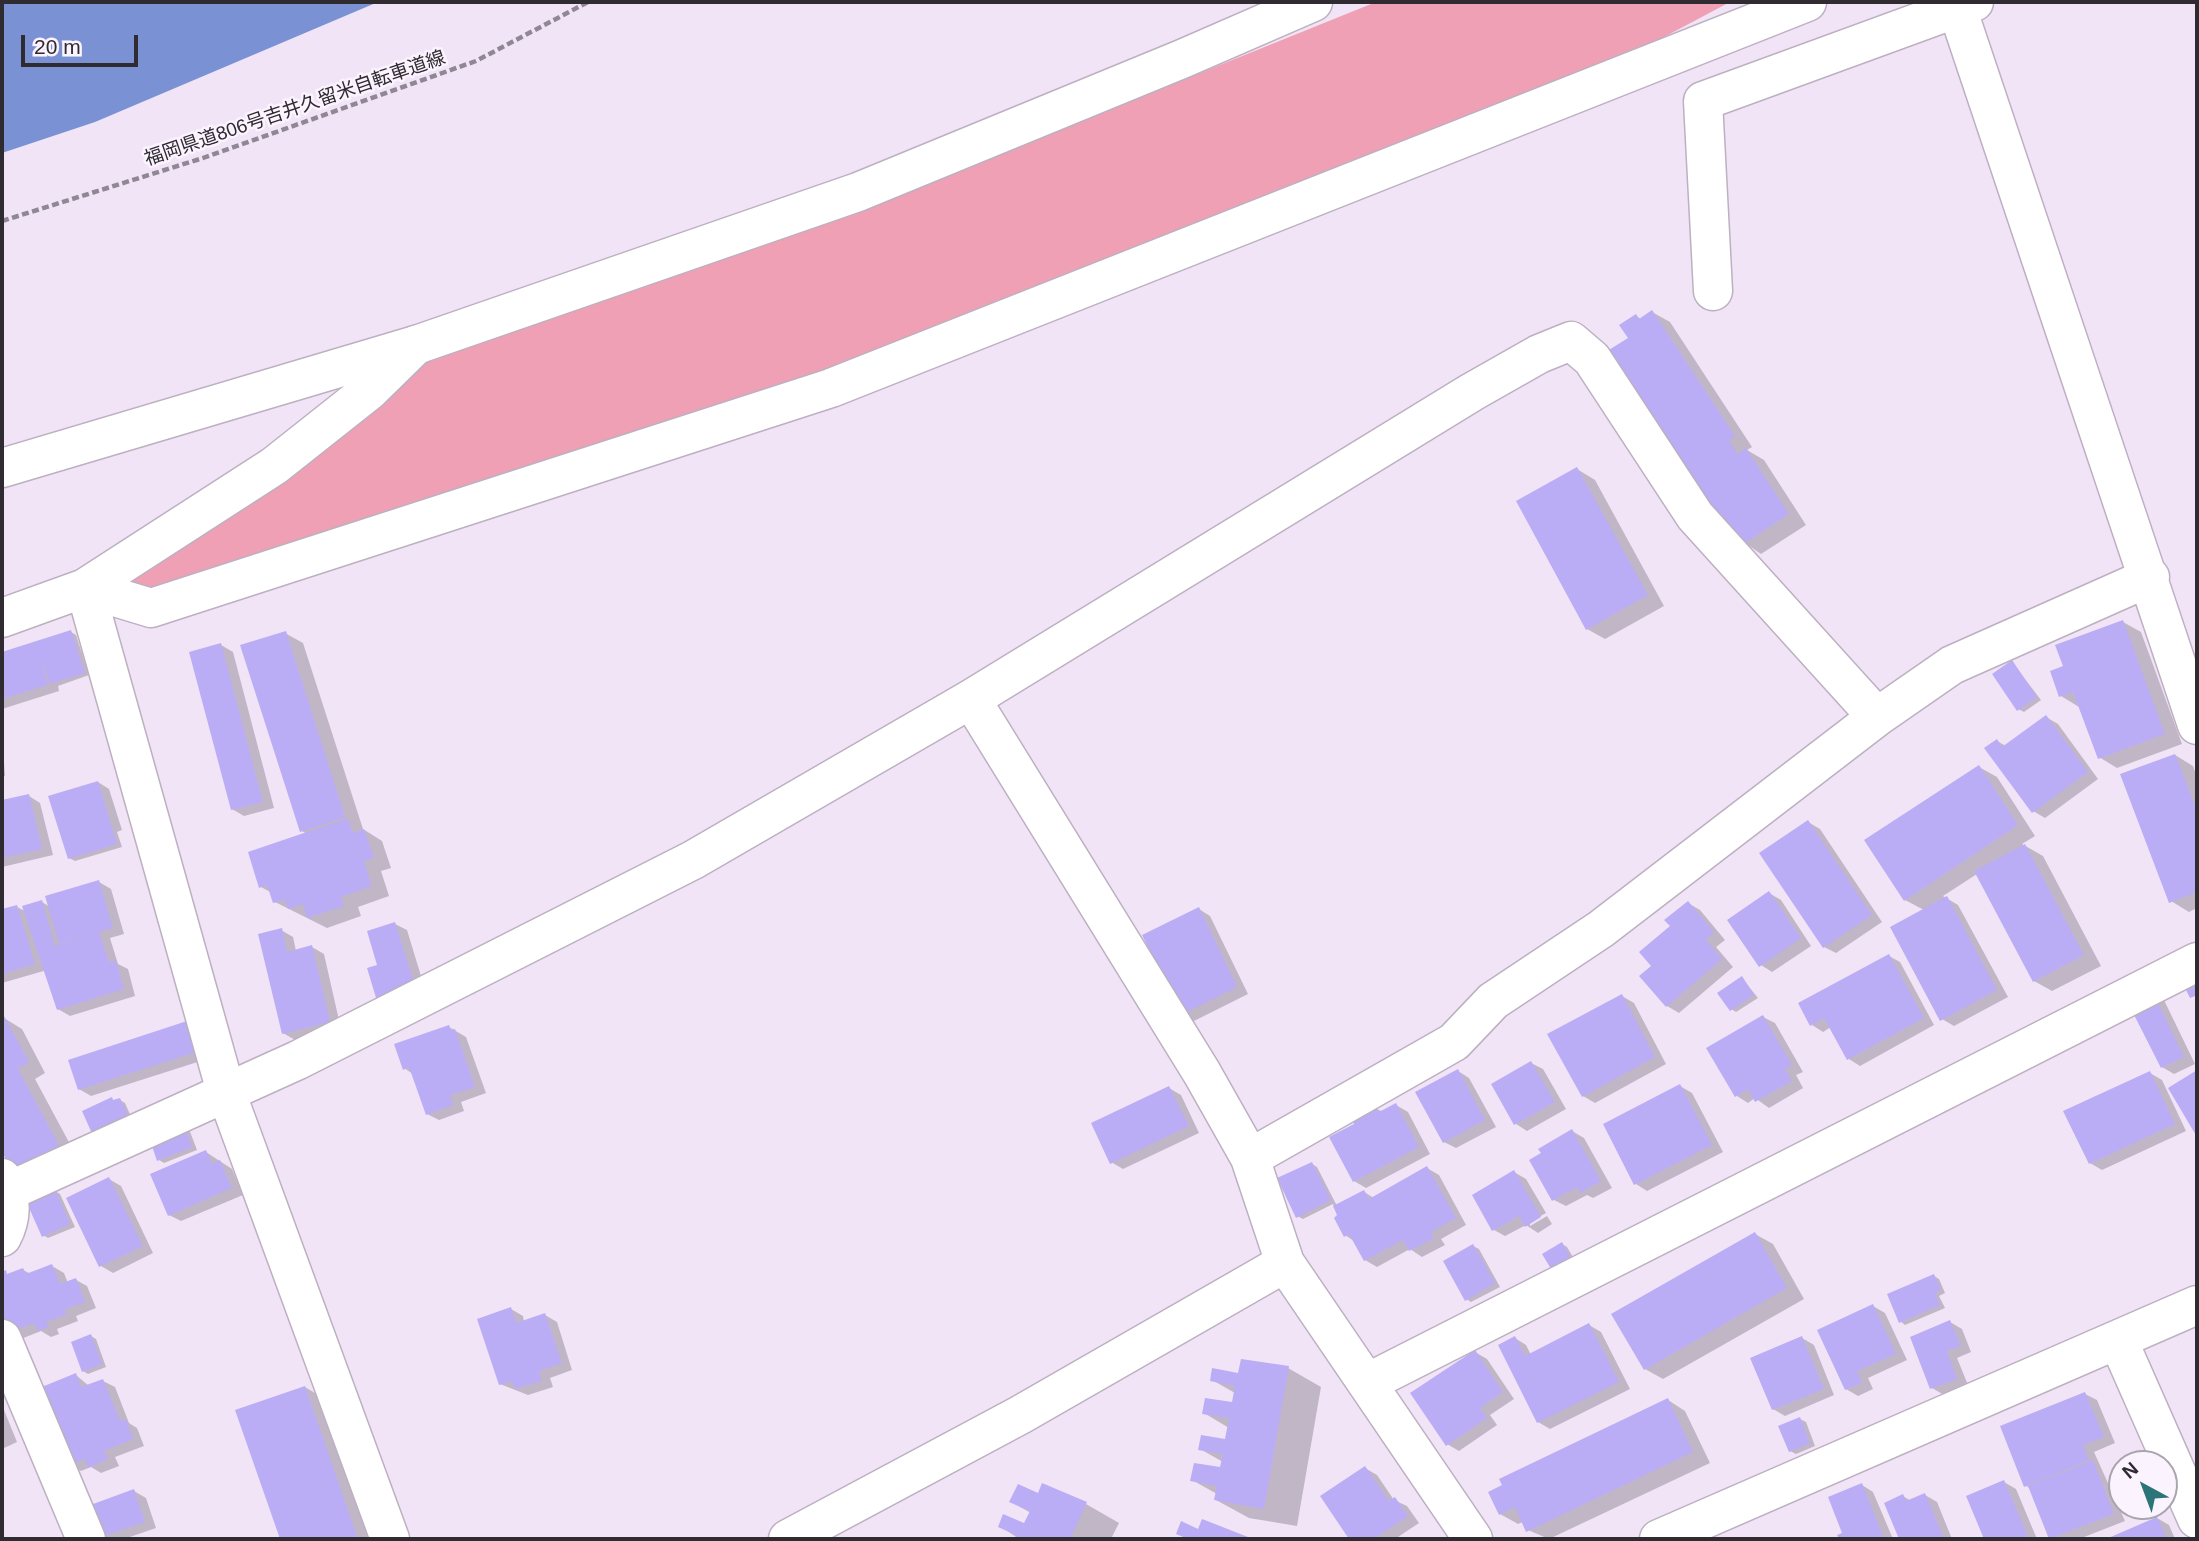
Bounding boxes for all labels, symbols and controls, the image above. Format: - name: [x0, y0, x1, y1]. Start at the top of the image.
- scale bar: [24, 21, 142, 65]
- text: 20 m: [34, 35, 81, 58]
- street label: 福岡県道806号吉井久留米自転車道線: [142, 47, 448, 171]
- north arrow: [2108, 1450, 2178, 1520]
- text: N: [2118, 1458, 2142, 1483]

